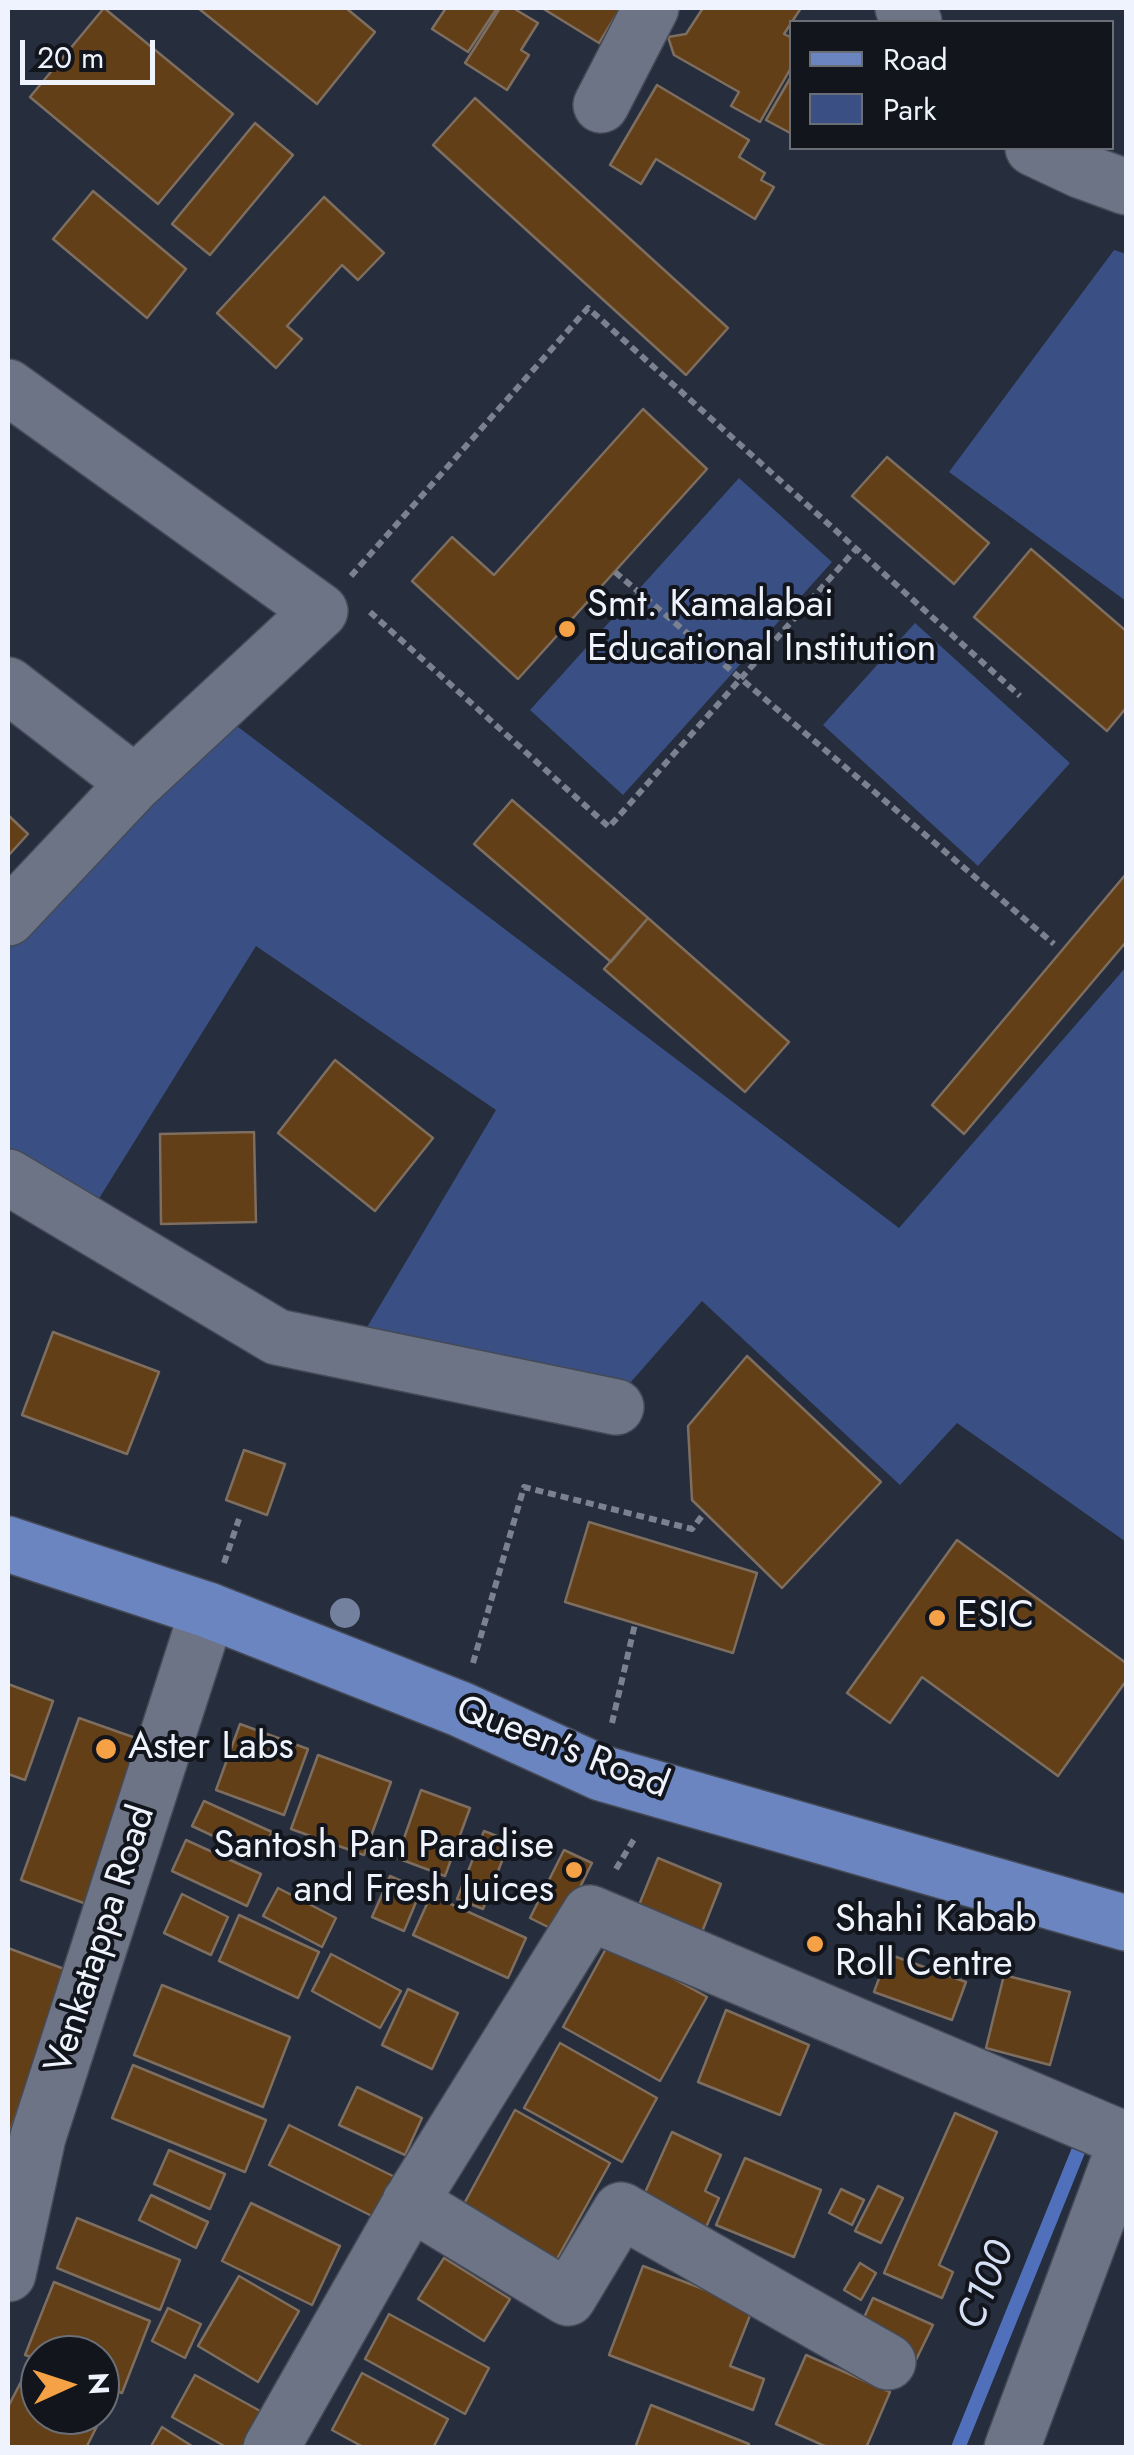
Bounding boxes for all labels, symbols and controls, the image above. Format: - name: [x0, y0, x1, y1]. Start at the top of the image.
- scale bar: [25, 20, 160, 82]
- legend: [789, 20, 1114, 150]
- text: 20 m: [37, 36, 104, 79]
- text: Road: [883, 38, 948, 81]
- text: Park: [883, 88, 936, 131]
- place label: Smt. Kamalabai Educational Institution: [587, 584, 936, 674]
- marker: Smt. Kamalabai Educational Institution: [556, 618, 578, 640]
- place label: ESIC: [957, 1595, 1034, 1641]
- marker: ESIC: [926, 1607, 948, 1629]
- street label: Queen's Road: [449, 1688, 675, 1810]
- place label: Aster Labs: [128, 1726, 294, 1772]
- marker: Aster Labs: [93, 1736, 119, 1762]
- street label: Venkatappa Road: [37, 1800, 167, 2080]
- place label: Santosh Pan Paradise and Fresh Juices: [213, 1825, 554, 1915]
- marker: Santosh Pan Paradise and Fresh Juices: [563, 1859, 585, 1881]
- place label: Shahi Kabab Roll Centre: [835, 1899, 1037, 1988]
- marker: Shahi Kabab Roll Centre: [804, 1933, 826, 1955]
- water label: C100: [949, 2235, 1027, 2337]
- north arrow: [20, 2335, 120, 2435]
- text: N: [77, 2371, 120, 2396]

